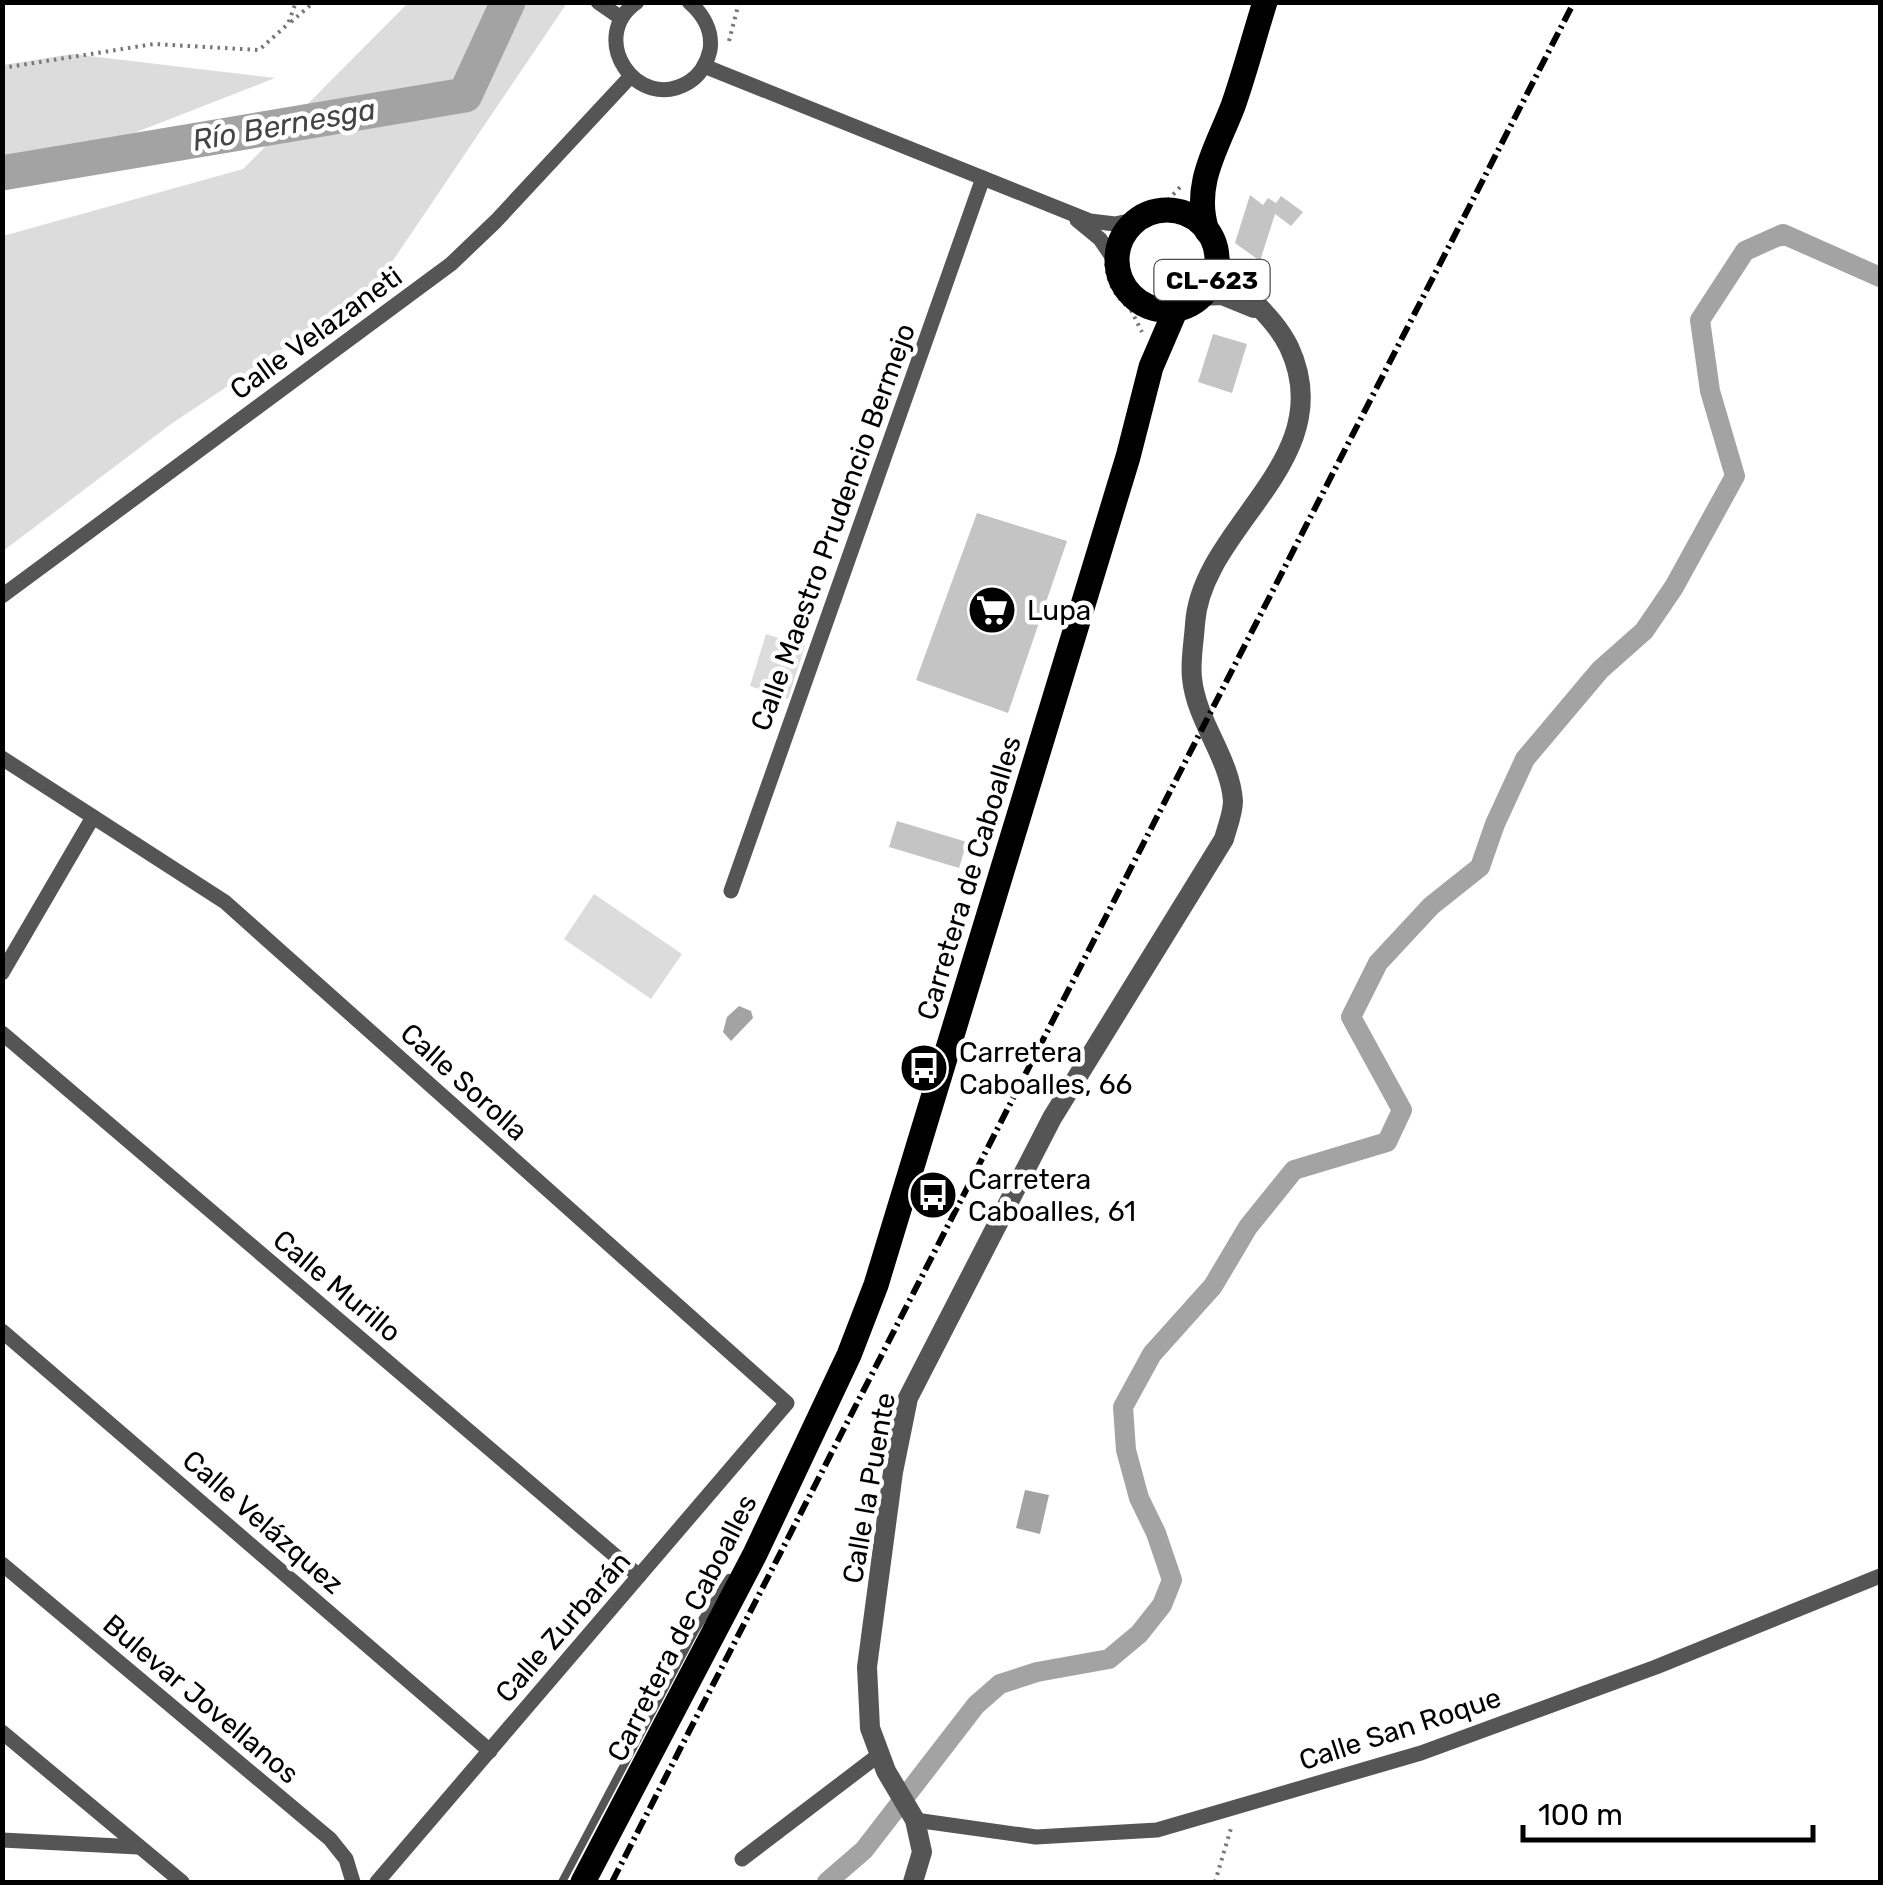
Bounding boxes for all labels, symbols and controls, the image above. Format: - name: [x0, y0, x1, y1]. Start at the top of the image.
- water label: Río Bernesga: [189, 91, 379, 159]
- street label: Calle Velazaneti: [224, 260, 408, 406]
- road number: CL-623: [1154, 260, 1270, 300]
- street label: Calle Maestro Prudencio Bermejo: [744, 319, 922, 735]
- supermarket icon: Lupa: [966, 584, 1018, 636]
- place label: Lupa: [1027, 594, 1091, 627]
- street label: Carretera de Caboalles: [910, 732, 1028, 1024]
- street label: Calle Sorolla: [394, 1016, 534, 1148]
- place label: Carretera Caboalles, 66: [959, 1036, 1132, 1101]
- bus stop icon: Carretera Caboalles, 66: [898, 1042, 950, 1094]
- place label: Carretera Caboalles, 61: [968, 1163, 1136, 1228]
- bus stop icon: Carretera Caboalles, 61: [907, 1169, 959, 1221]
- street label: Calle Murillo: [266, 1223, 408, 1349]
- street label: Calle la Puente: [836, 1390, 902, 1586]
- street label: Calle Velázquez: [176, 1443, 350, 1601]
- street label: Carretera de Caboalles: [600, 1489, 764, 1767]
- street label: Calle Zurbarán: [489, 1545, 637, 1709]
- street label: Bulevar Jovellanos: [96, 1608, 306, 1790]
- street label: Calle San Roque: [1295, 1681, 1505, 1777]
- scale bar: [1523, 1780, 1813, 1842]
- text: 100 m: [1538, 1797, 1623, 1833]

